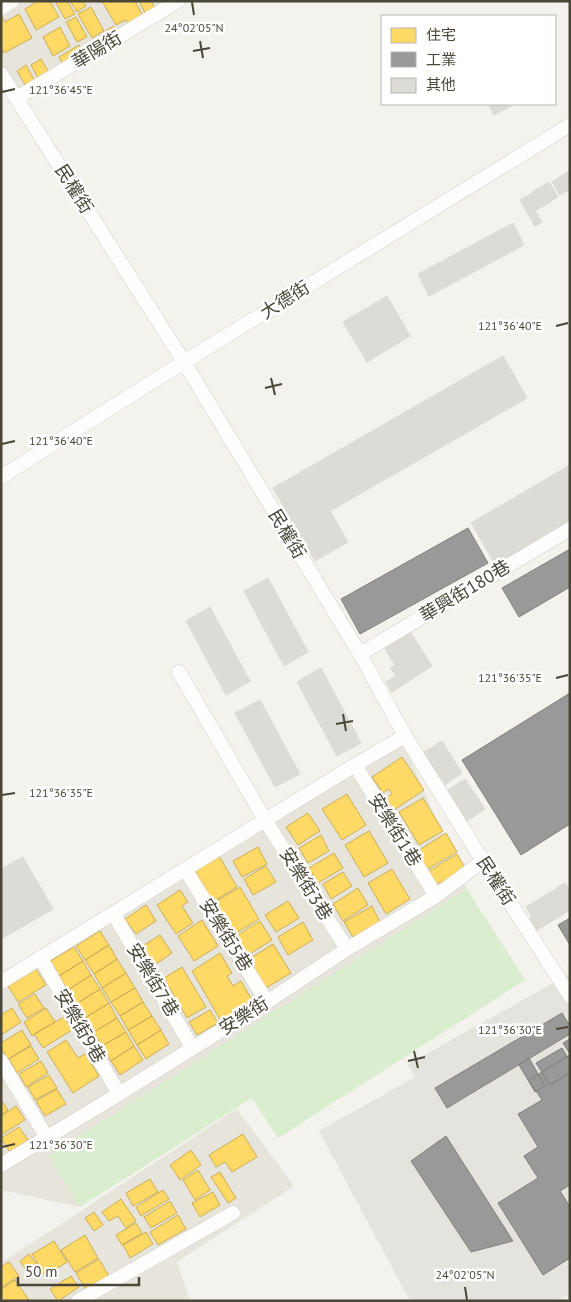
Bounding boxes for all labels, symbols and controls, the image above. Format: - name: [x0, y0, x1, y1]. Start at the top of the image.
- legend: [381, 15, 556, 105]
- text: 24°02'05"N: [164, 20, 224, 35]
- text: 住宅: [426, 25, 456, 44]
- street label: 華陽街: [68, 26, 126, 73]
- text: 工業: [426, 50, 456, 69]
- text: 其他: [426, 75, 456, 94]
- text: 121°36'45"E: [29, 82, 93, 97]
- street label: 民權街: [50, 160, 98, 218]
- street label: 大德街: [256, 276, 314, 324]
- text: 121°36'40"E: [478, 318, 542, 333]
- text: 121°36'40"E: [29, 433, 93, 448]
- street label: 民權街: [264, 505, 311, 563]
- street label: 華興街180巷: [415, 555, 514, 627]
- text: 121°36'35"E: [478, 670, 542, 685]
- text: 121°36'35"E: [29, 785, 93, 800]
- street label: 安樂街1巷: [364, 789, 427, 871]
- street label: 安樂街3巷: [275, 843, 338, 925]
- street label: 民權街: [472, 852, 521, 910]
- street label: 安樂街5巷: [195, 894, 258, 976]
- street label: 安樂街7巷: [123, 939, 184, 1021]
- street label: 安樂街9巷: [50, 985, 111, 1067]
- street label: 安樂街: [215, 992, 273, 1040]
- text: 121°36'30"E: [478, 1022, 542, 1037]
- text: 121°36'30"E: [29, 1137, 93, 1152]
- scale bar: [18, 1254, 139, 1286]
- text: 50 m: [25, 1262, 58, 1281]
- text: 24°02'05"N: [435, 1267, 495, 1282]

